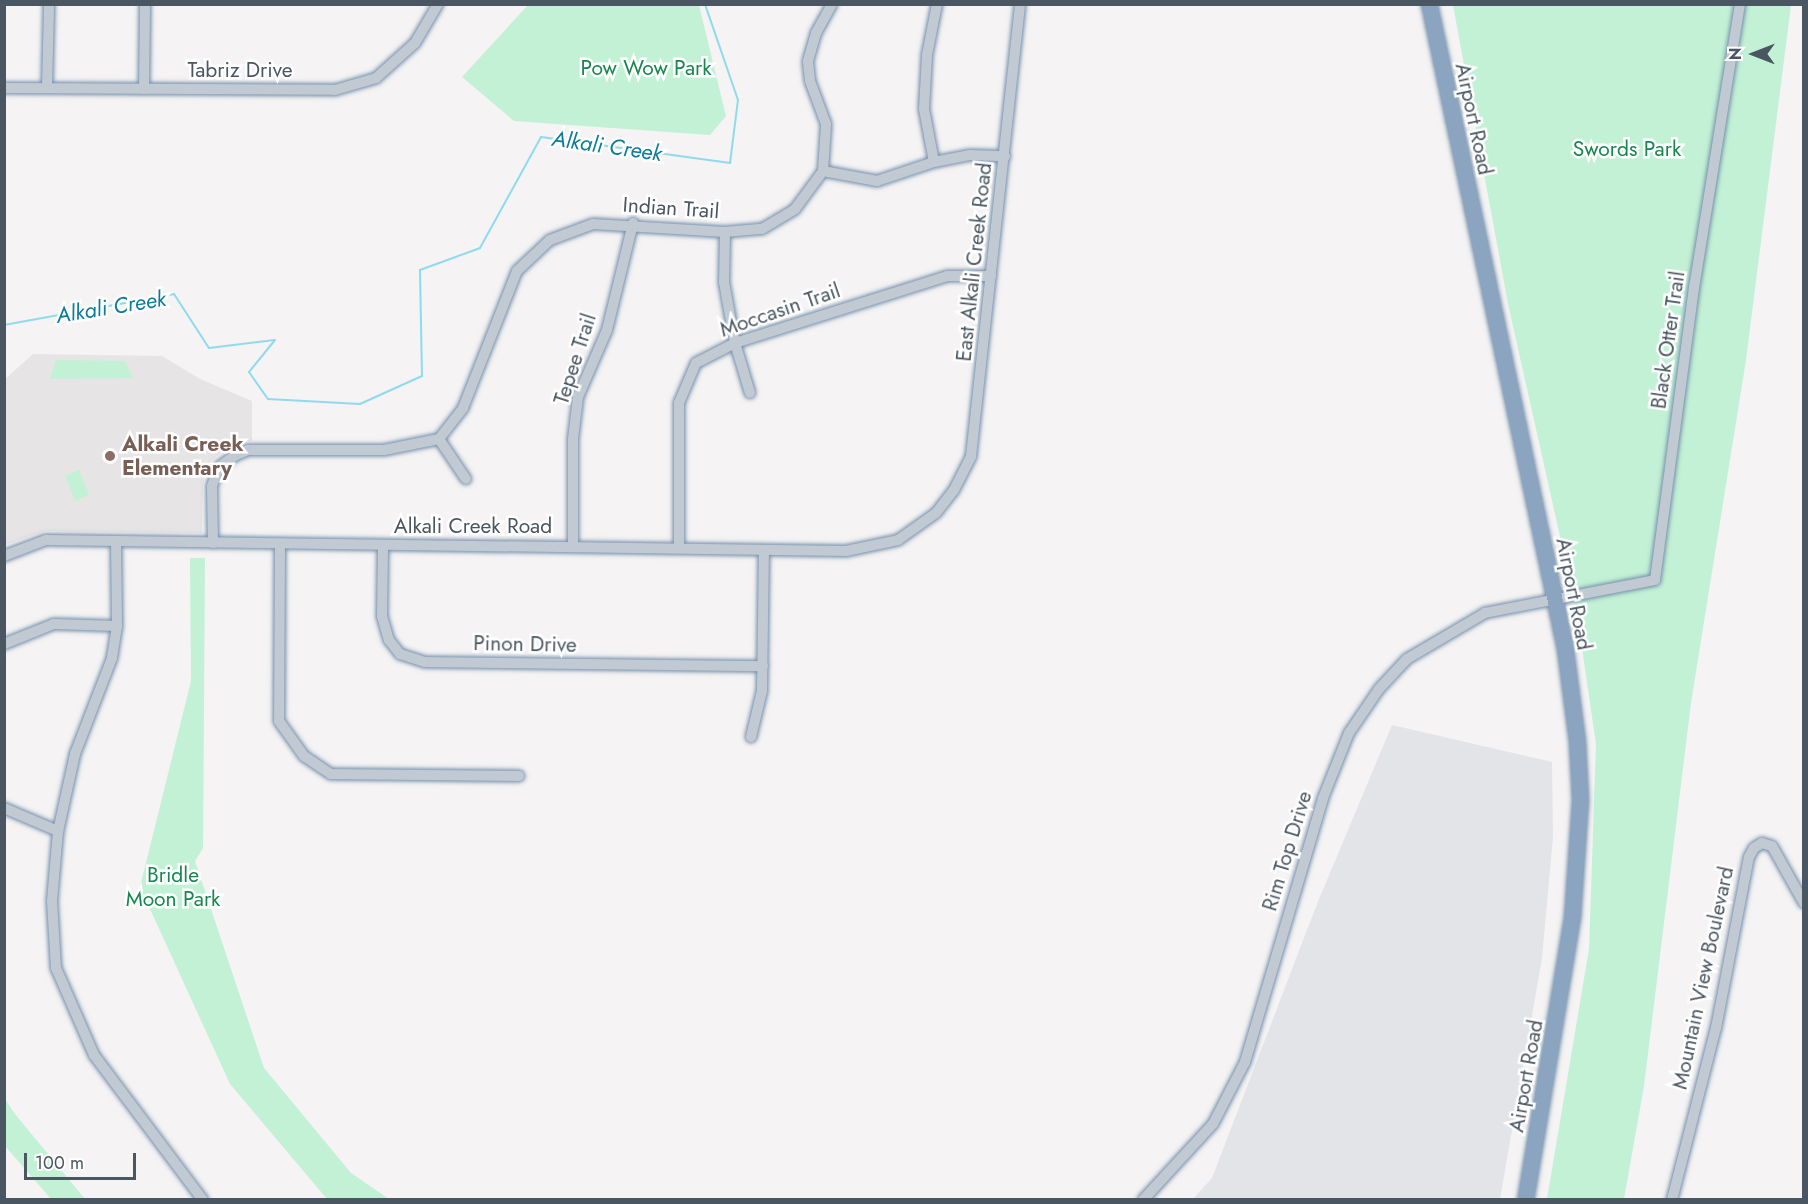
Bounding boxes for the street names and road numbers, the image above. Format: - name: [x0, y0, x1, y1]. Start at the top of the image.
- street label: Tabriz Drive: [187, 57, 293, 83]
- street label: Airport Road: [1450, 61, 1498, 177]
- street label: East Alkali Creek Road: [951, 161, 997, 363]
- street label: Indian Trail: [622, 192, 720, 224]
- street label: Black Otter Trail: [1646, 269, 1690, 411]
- street label: Moccasin Trail: [717, 278, 843, 342]
- street label: Tepee Trail: [548, 310, 602, 408]
- street label: Alkali Creek Road: [394, 513, 552, 539]
- street label: Airport Road: [1551, 536, 1597, 652]
- street label: Pinon Drive: [473, 630, 577, 658]
- street label: Rim Top Drive: [1257, 788, 1317, 914]
- street label: Mountain View Boulevard: [1667, 864, 1739, 1092]
- street label: Airport Road: [1504, 1018, 1548, 1134]

